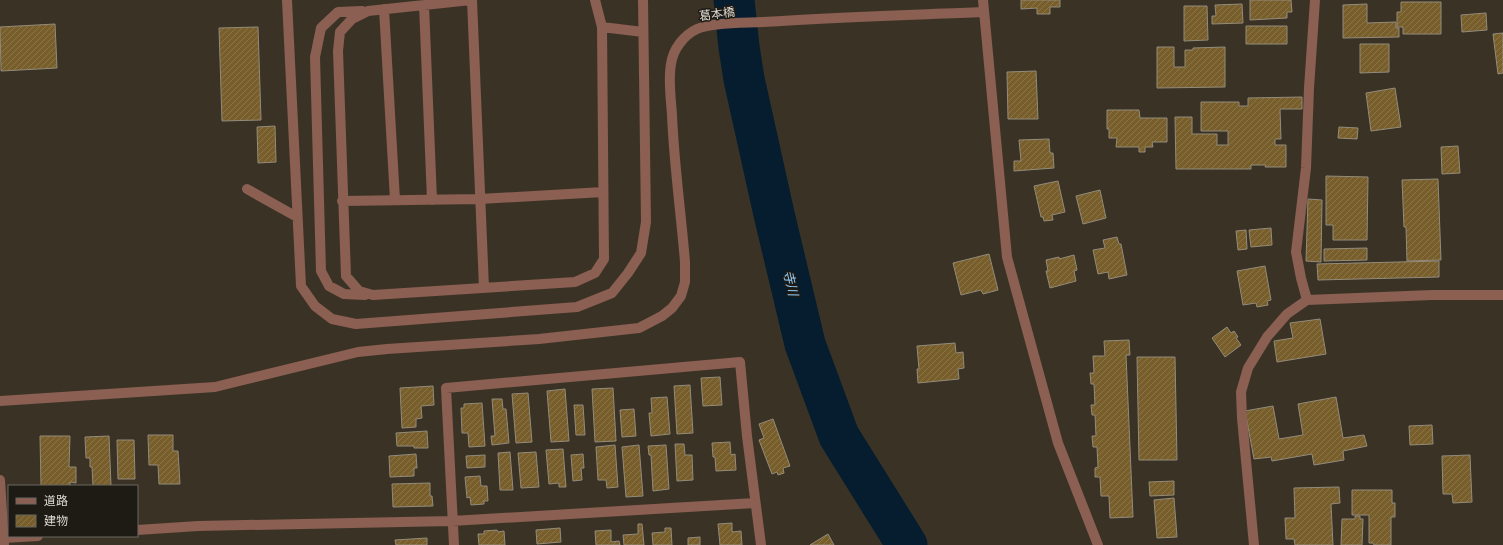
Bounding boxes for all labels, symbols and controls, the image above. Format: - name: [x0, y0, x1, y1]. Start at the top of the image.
- street label: 葛本橋: [698, 5, 736, 23]
- water label: 寺川: [780, 269, 801, 299]
- legend: [8, 485, 138, 537]
- text: 道路: [44, 494, 68, 508]
- text: 建物: [44, 514, 68, 528]

